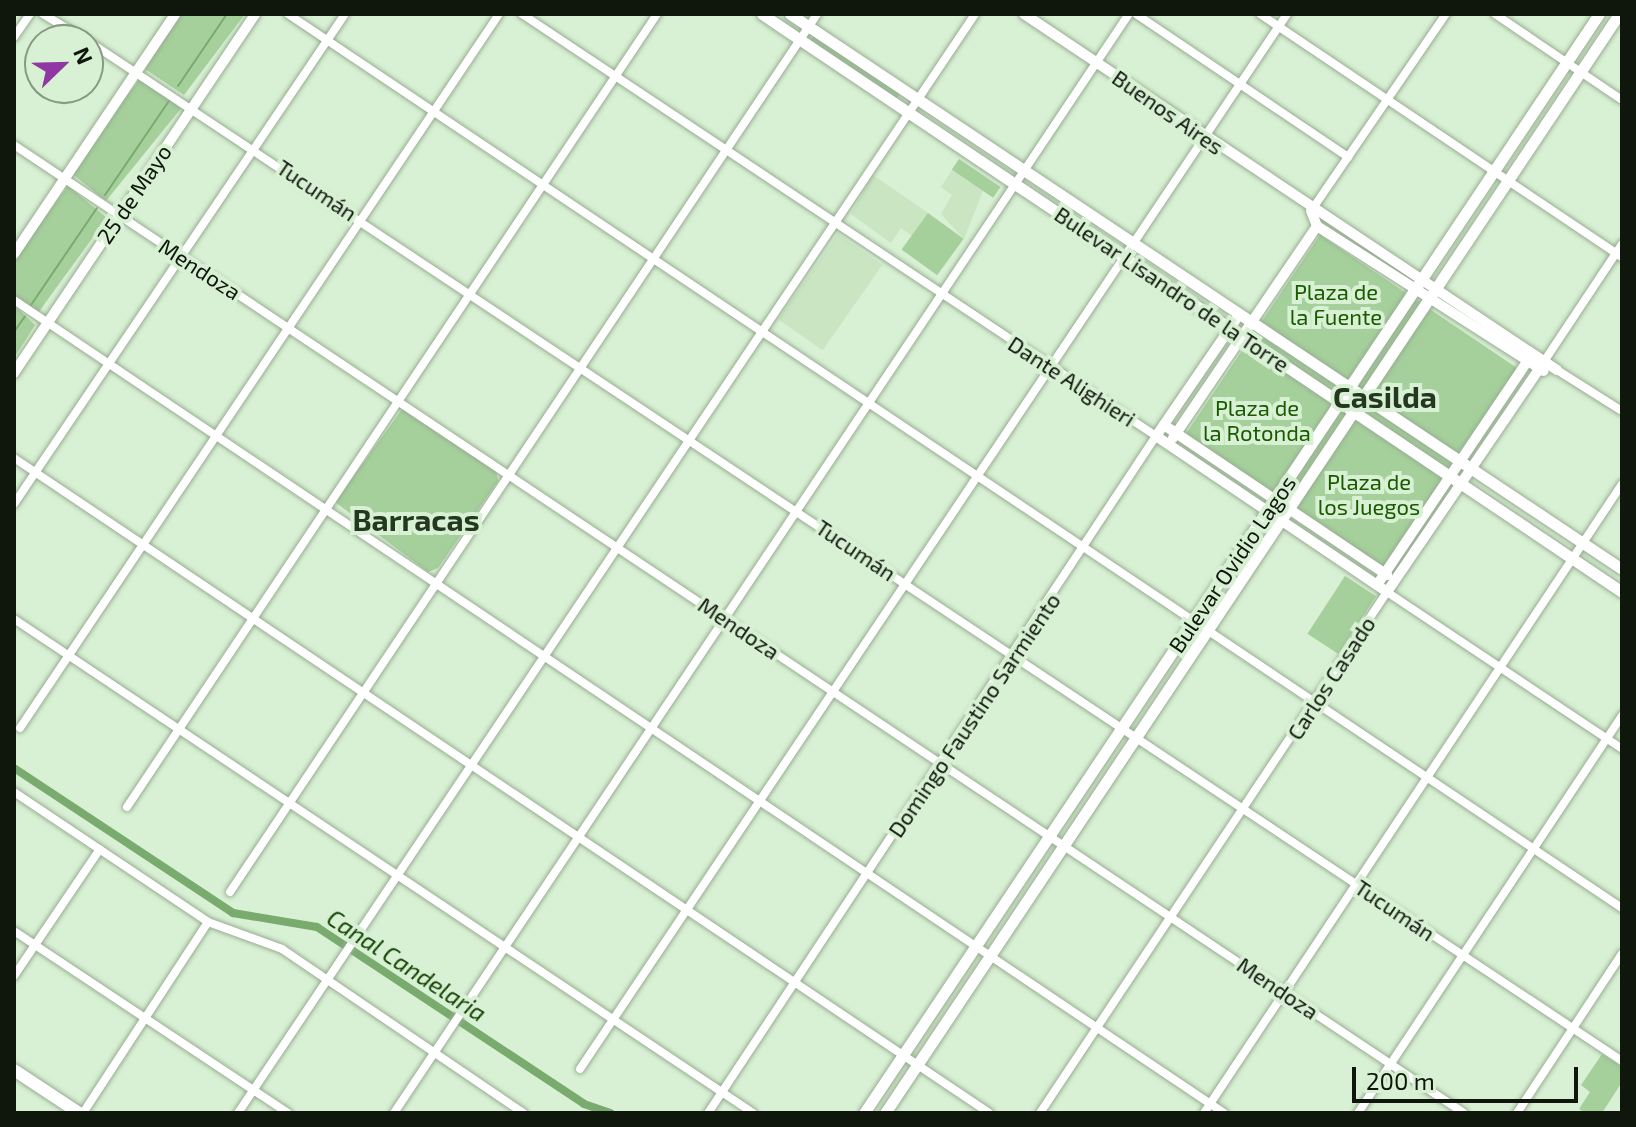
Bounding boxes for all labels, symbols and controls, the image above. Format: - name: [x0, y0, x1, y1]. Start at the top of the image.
- north arrow: [24, 24, 104, 104]
- text: N: [69, 43, 99, 68]
- street label: Buenos Aires: [1107, 64, 1229, 160]
- street label: 25 de Mayo: [91, 139, 177, 249]
- street label: Tucumán: [272, 154, 362, 226]
- street label: Bulevar Lisandro de la Torre: [1049, 200, 1295, 378]
- street label: Mendoza: [154, 233, 246, 305]
- park label: Plaza de la Fuente: [1290, 278, 1382, 330]
- street label: Dante Alighieri: [1003, 330, 1141, 432]
- district label: Casilda: [1333, 378, 1437, 414]
- park label: Plaza de la Rotonda: [1203, 394, 1311, 446]
- park label: Plaza de los Juegos: [1318, 468, 1420, 520]
- street label: Bulevar Ovidio Lagos: [1163, 470, 1301, 658]
- district label: Barracas: [352, 501, 480, 537]
- street label: Tucumán: [811, 514, 901, 586]
- street label: Domingo Faustino Sarmiento: [882, 588, 1066, 842]
- street label: Mendoza: [693, 591, 785, 665]
- street label: Carlos Casado: [1281, 611, 1381, 745]
- street label: Tucumán: [1350, 874, 1440, 946]
- water label: Canal Candelaria: [322, 903, 492, 1027]
- street label: Mendoza: [1232, 951, 1324, 1025]
- scale bar: [1356, 1051, 1582, 1101]
- text: 200 m: [1366, 1066, 1435, 1095]

